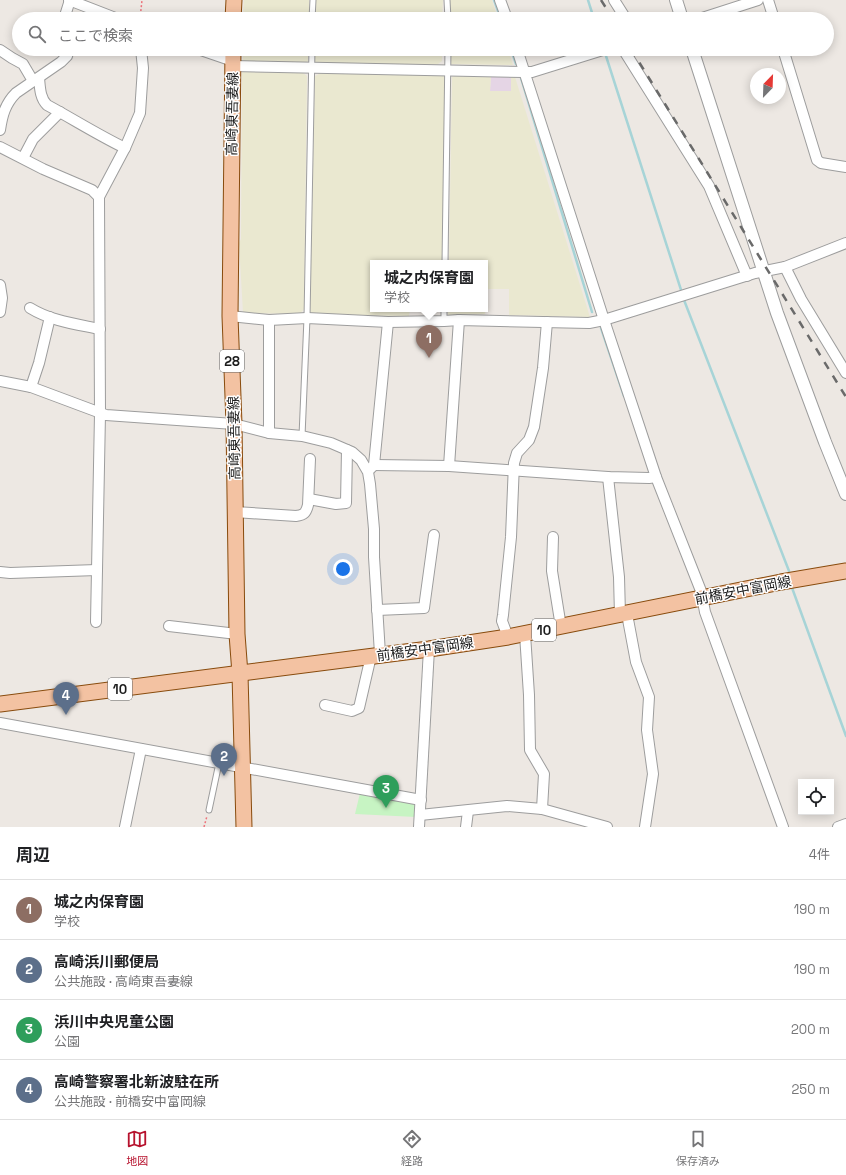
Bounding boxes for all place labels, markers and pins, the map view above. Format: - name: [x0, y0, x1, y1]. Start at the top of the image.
- pin: 1: [416, 325, 442, 358]
- pin: 4: [53, 682, 79, 715]
- pin: 2: [211, 743, 237, 776]
- pin: 3: [373, 775, 399, 808]

